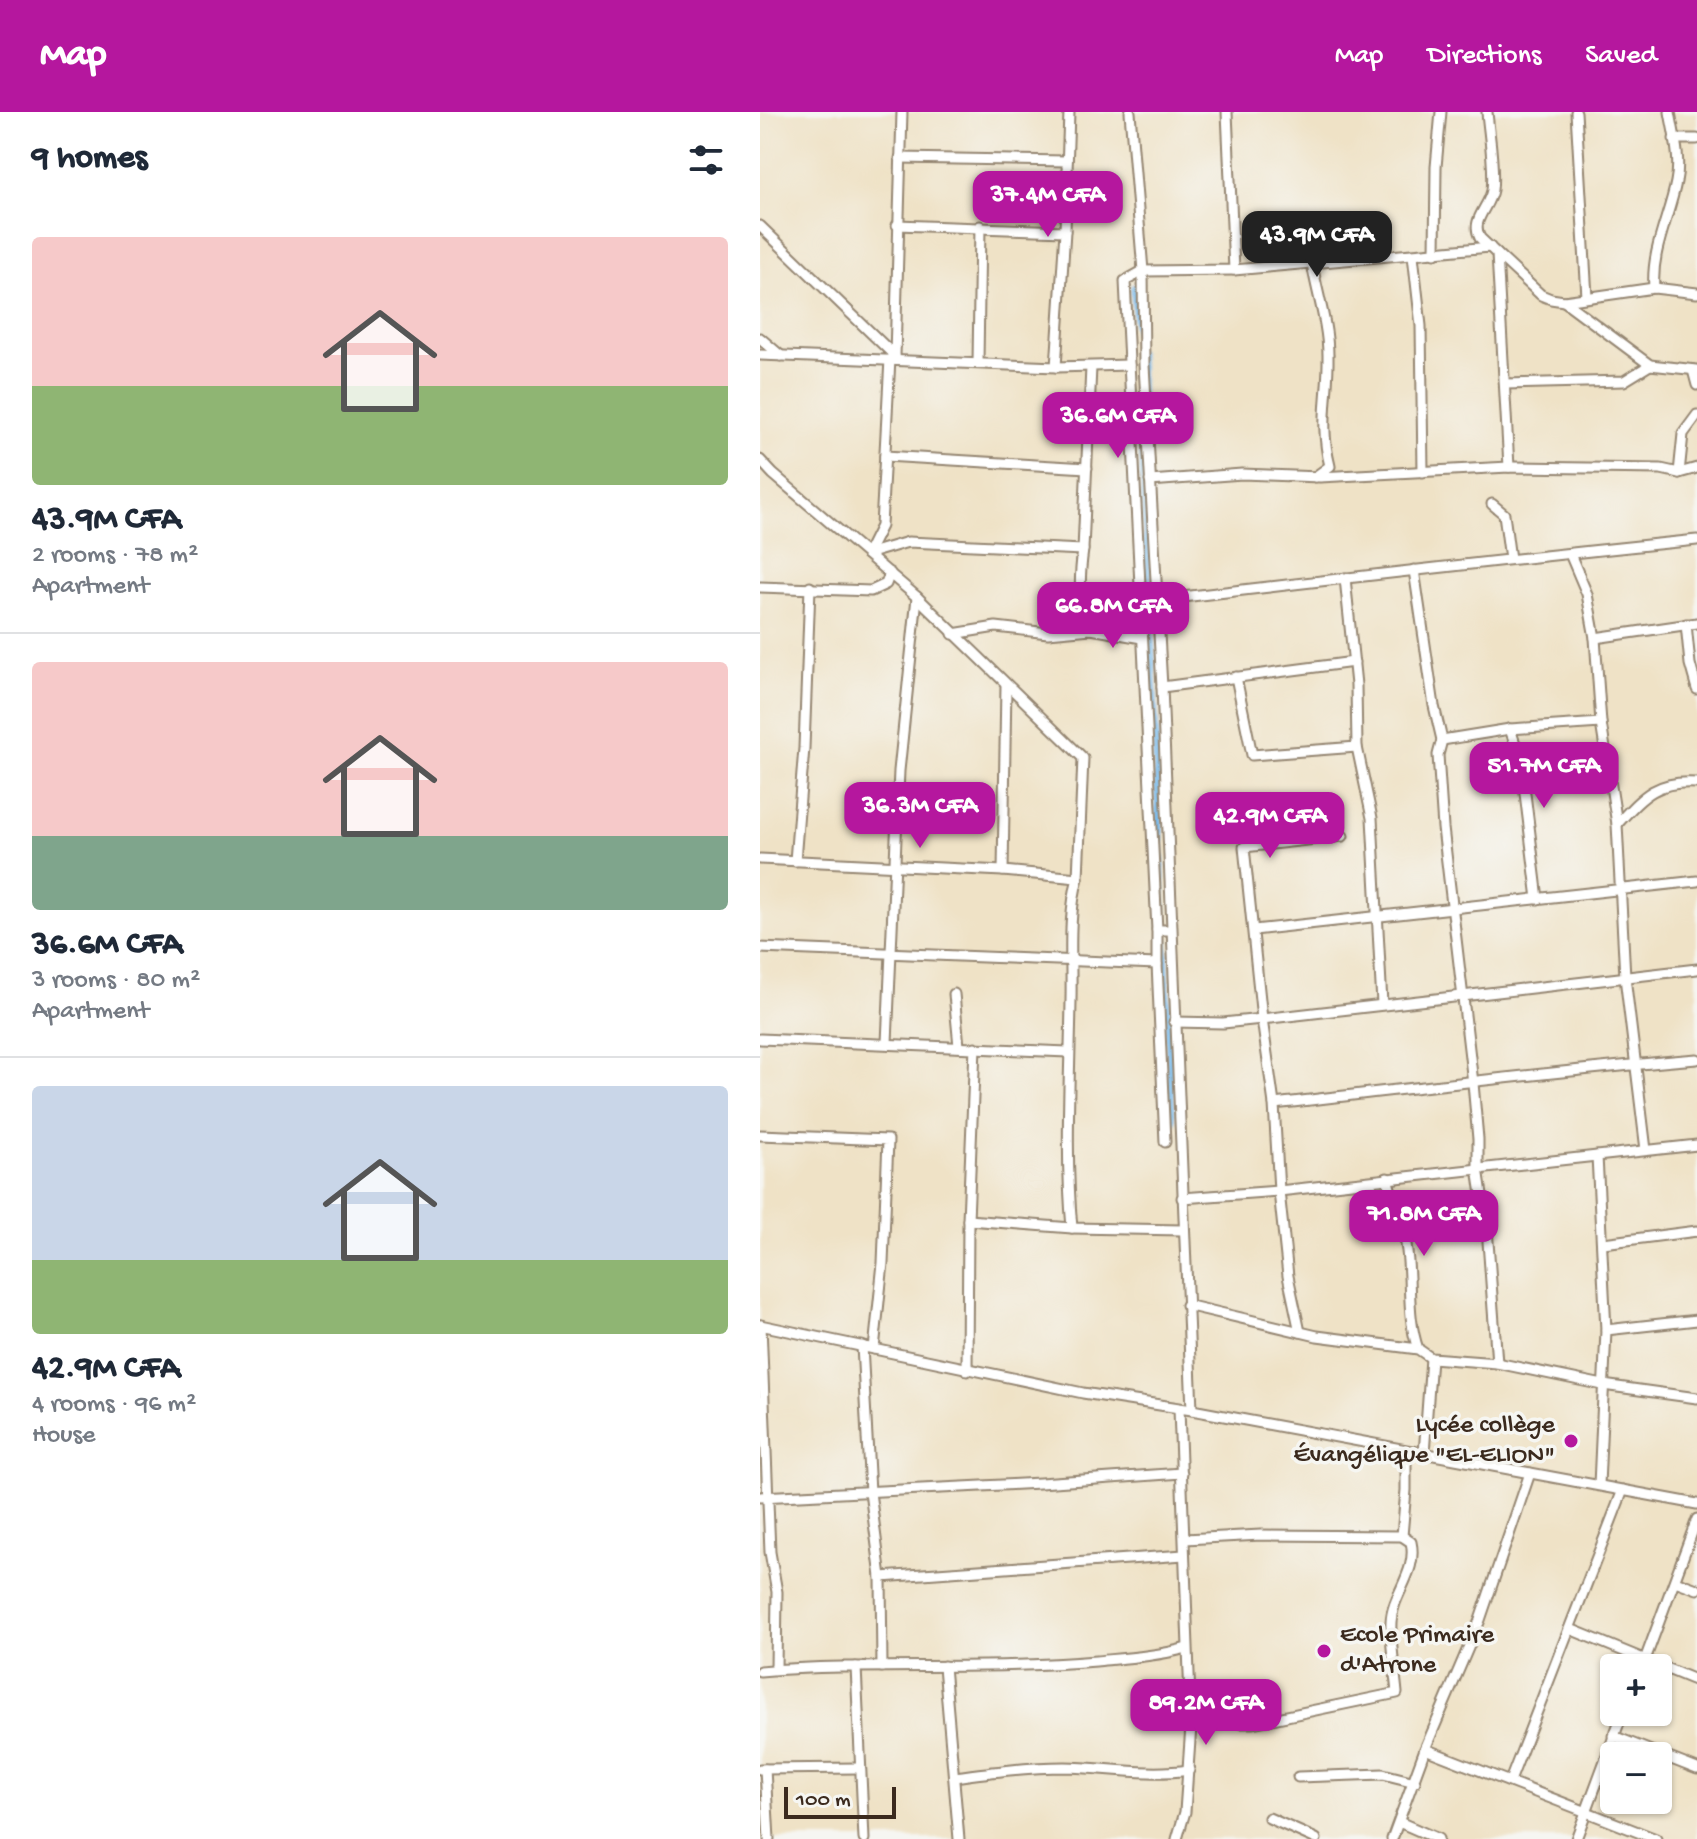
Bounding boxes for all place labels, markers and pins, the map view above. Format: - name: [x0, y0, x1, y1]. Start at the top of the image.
- pin: 37.4M CFA: [956, 171, 1140, 239]
- pin: 43.9M CFA: [1225, 211, 1409, 279]
- pin: 36.6M CFA: [1026, 392, 1210, 460]
- pin: 66.8M CFA: [1021, 582, 1205, 650]
- pin: 51.7M CFA: [1452, 742, 1636, 810]
- pin: 36.3M CFA: [828, 782, 1012, 850]
- pin: 42.9M CFA: [1178, 792, 1362, 860]
- pin: 71.8M CFA: [1332, 1190, 1516, 1258]
- place label: Lycée collège Évangélique "EL-ELION": [1294, 1411, 1556, 1472]
- marker: Lycée collège Évangélique "EL-ELION": [1562, 1432, 1580, 1450]
- place label: Ecole Primaire d'Atrone: [1340, 1621, 1495, 1682]
- marker: Ecole Primaire d'Atrone: [1315, 1642, 1333, 1660]
- pin: 89.2M CFA: [1114, 1679, 1298, 1747]

